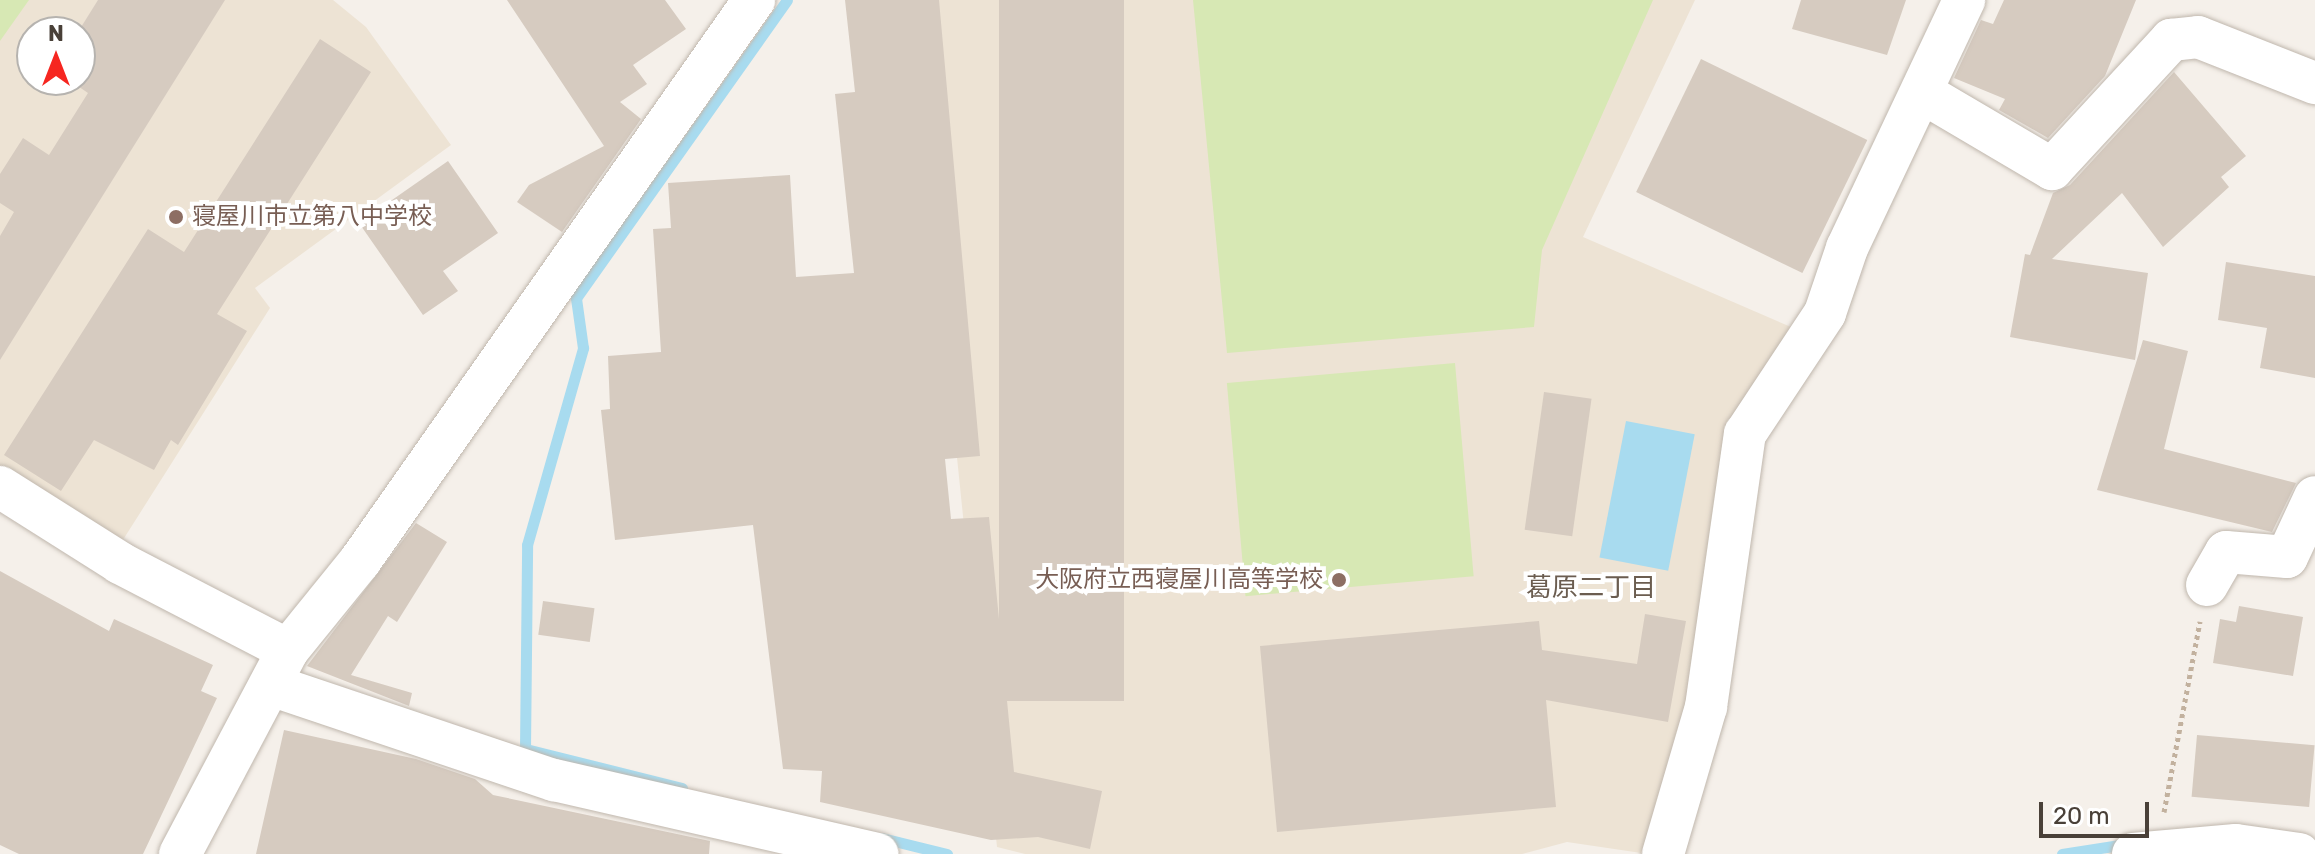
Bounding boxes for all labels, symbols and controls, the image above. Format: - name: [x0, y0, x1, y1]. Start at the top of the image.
- north arrow: [16, 16, 96, 96]
- text: N: [48, 20, 64, 47]
- place label: 寝屋川市立第八中学校: [192, 203, 432, 231]
- marker: 寝屋川市立第八中学校: [167, 208, 185, 226]
- place label: 大阪府立西寝屋川高等学校: [1035, 566, 1323, 594]
- marker: 大阪府立西寝屋川高等学校: [1330, 571, 1348, 589]
- district label: 葛原二丁目: [1526, 572, 1656, 604]
- scale bar: [2043, 786, 2153, 836]
- text: 20 m: [2053, 802, 2110, 830]

